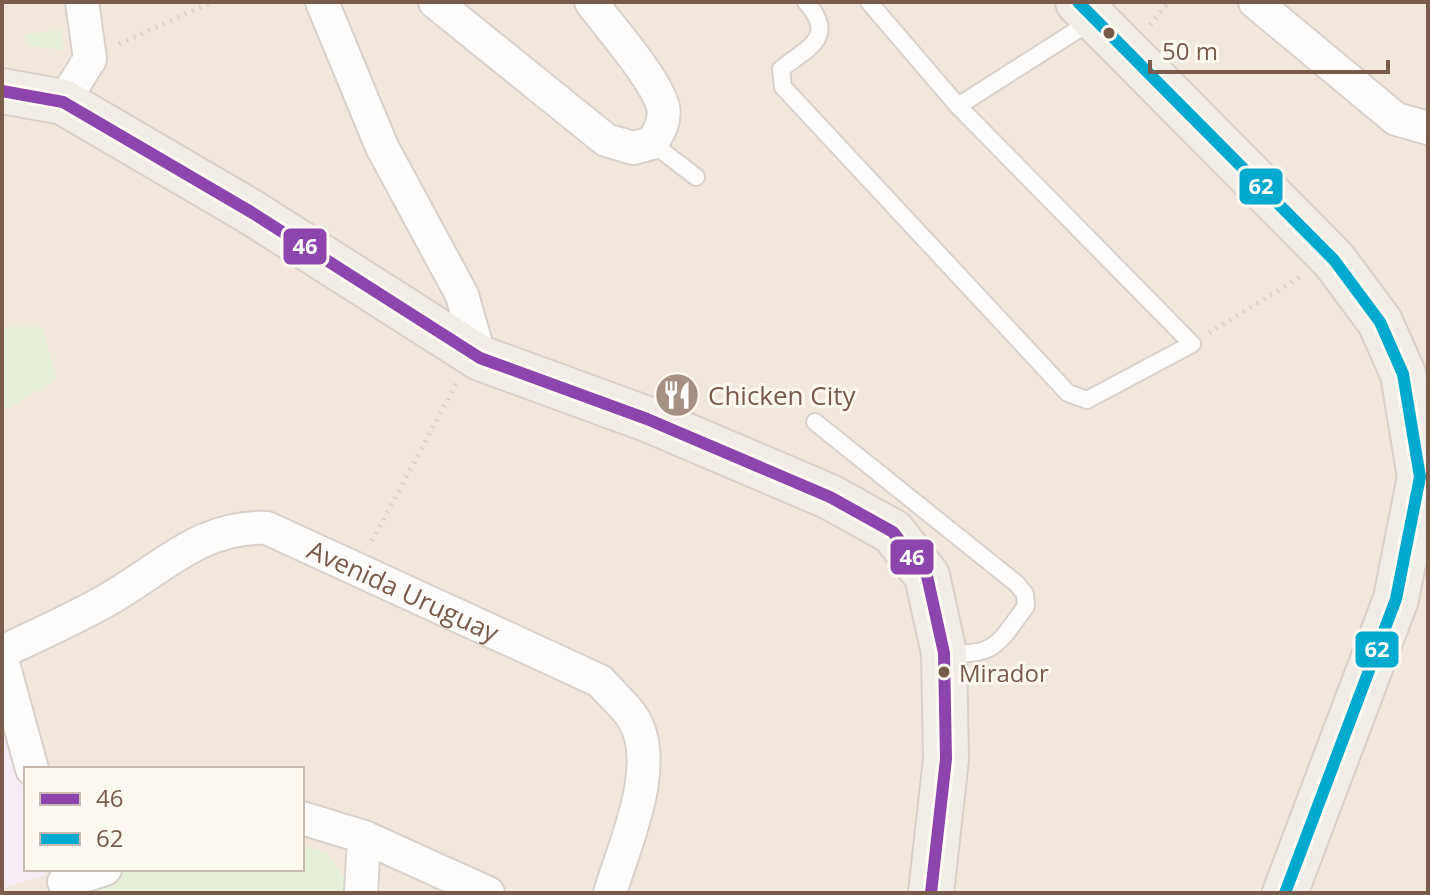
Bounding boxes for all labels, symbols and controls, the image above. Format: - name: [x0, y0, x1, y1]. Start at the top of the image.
- scale bar: [1150, 24, 1388, 74]
- unlabelled marker: [1101, 25, 1117, 41]
- text: 50 m: [1162, 34, 1218, 67]
- line badge: 62: [1238, 167, 1284, 206]
- text: 62: [1248, 170, 1274, 200]
- line badge: 46: [282, 227, 328, 266]
- text: 46: [292, 230, 318, 260]
- restaurant icon: Chicken City: [653, 371, 701, 419]
- place label: Chicken City: [708, 377, 857, 413]
- street label: Avenida Uruguay: [302, 531, 506, 651]
- line badge: 46: [889, 538, 935, 576]
- text: 46: [899, 541, 925, 571]
- line badge: 62: [1354, 630, 1400, 669]
- text: 62: [1364, 633, 1390, 663]
- place label: Mirador: [959, 656, 1049, 689]
- marker: Mirador: [936, 664, 952, 680]
- legend: [24, 767, 304, 871]
- text: 46: [96, 781, 123, 814]
- text: 62: [96, 821, 123, 854]

